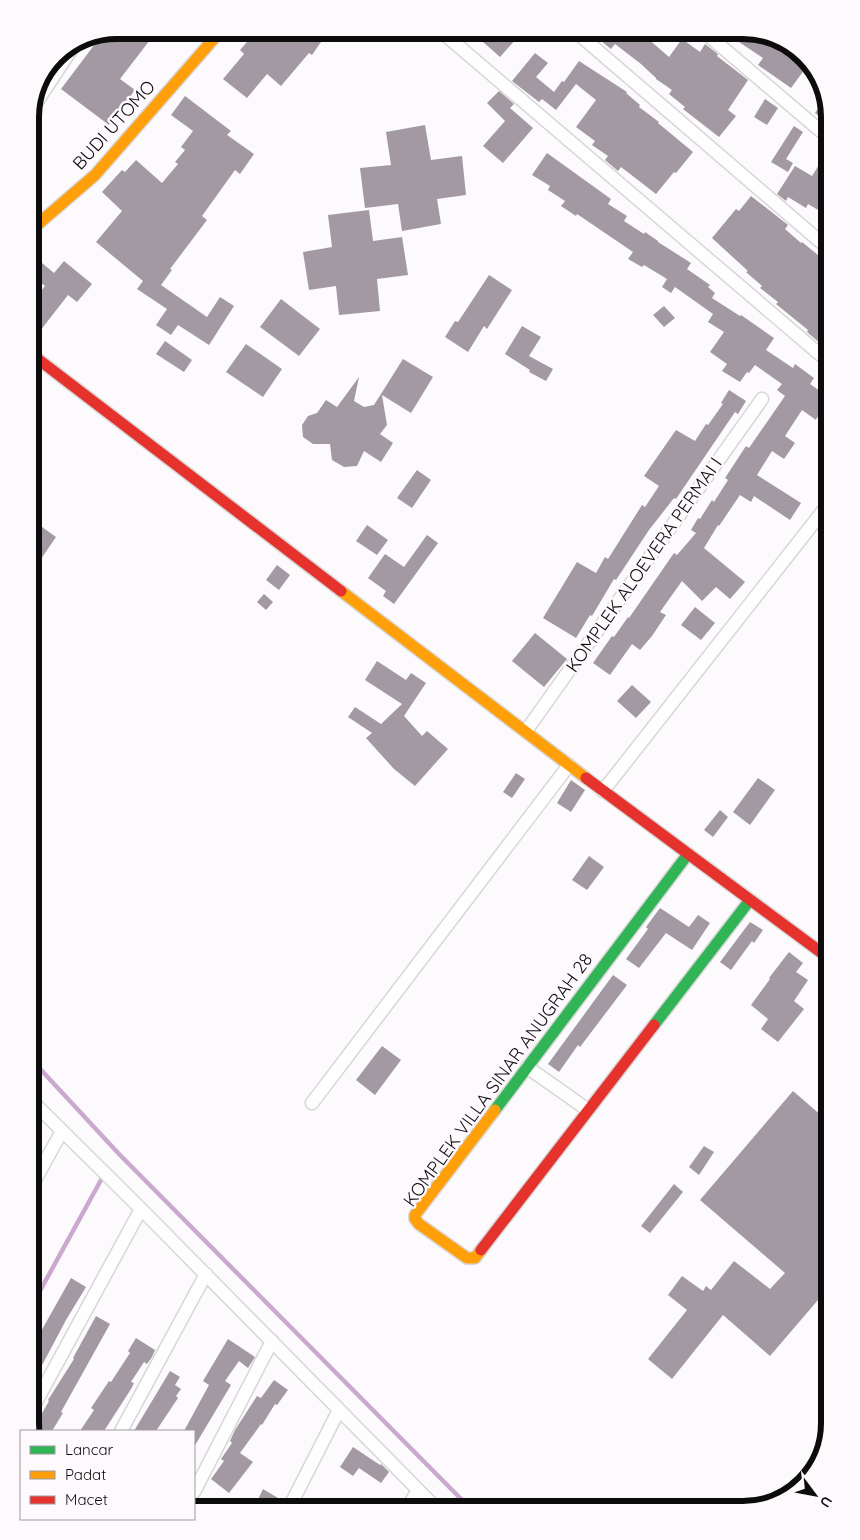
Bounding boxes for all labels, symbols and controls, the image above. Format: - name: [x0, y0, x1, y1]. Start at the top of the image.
- street label: BUDI UTOMO: [67, 75, 160, 174]
- street label: KOMPLEK ALOEVERA PERMAI I: [560, 453, 727, 677]
- street label: KOMPLEK VILLA SINAR ANUGRAH 28: [398, 948, 597, 1211]
- legend: [20, 1430, 195, 1520]
- text: Lancar: [65, 1440, 114, 1459]
- text: Padat: [65, 1465, 106, 1484]
- north arrow: [790, 1470, 840, 1520]
- text: Macet: [65, 1490, 108, 1509]
- text: U: [816, 1493, 836, 1511]

